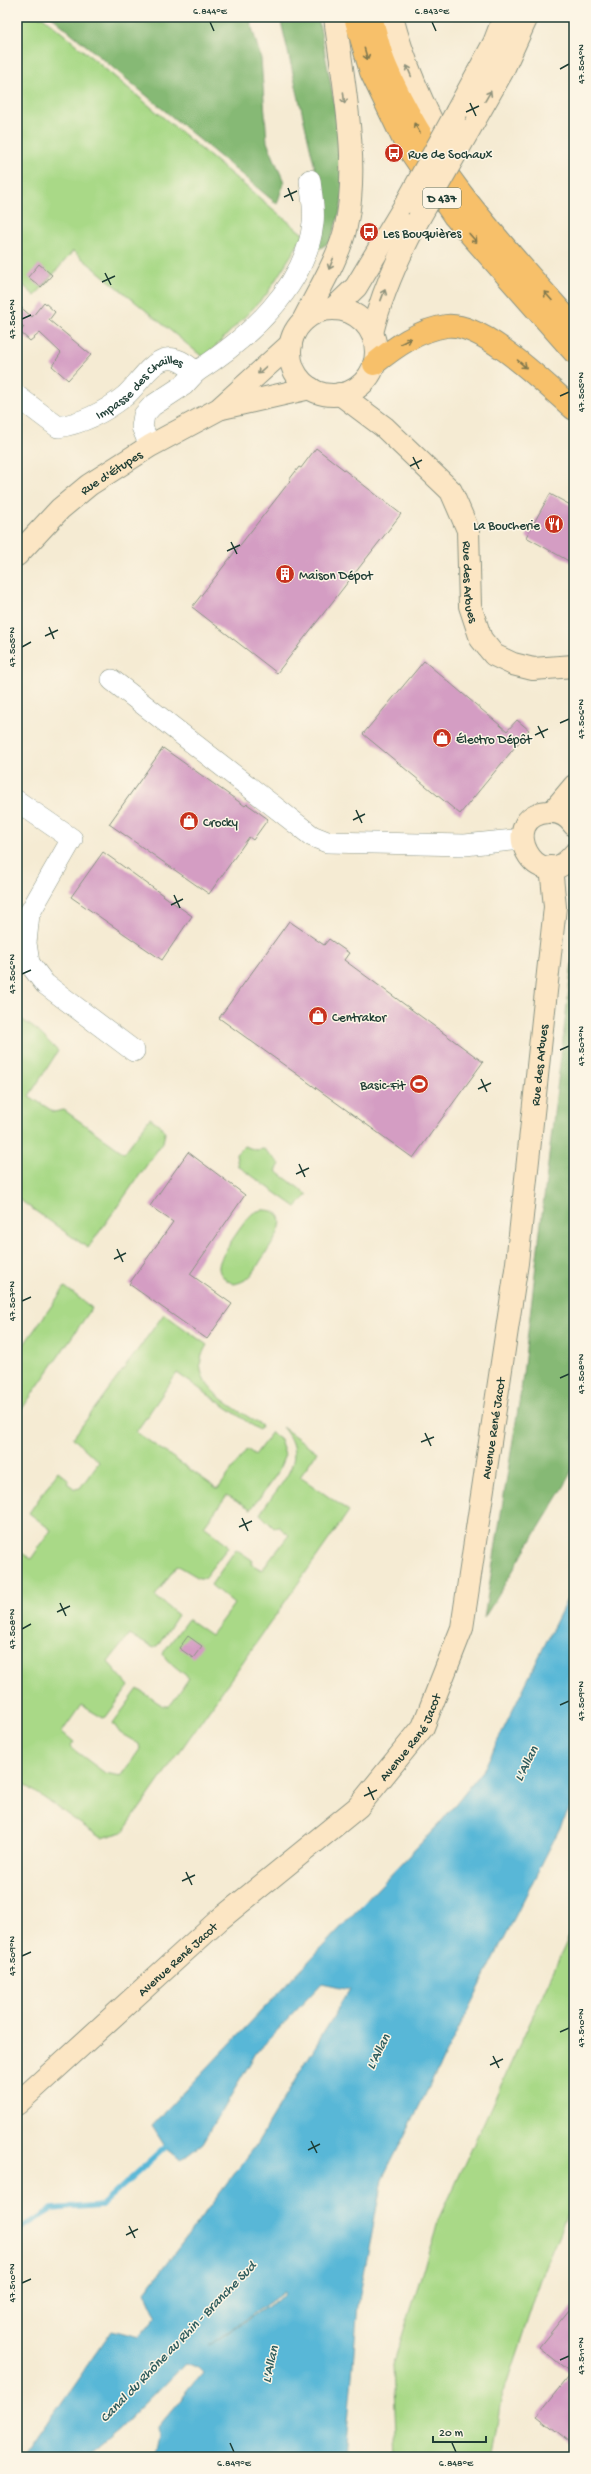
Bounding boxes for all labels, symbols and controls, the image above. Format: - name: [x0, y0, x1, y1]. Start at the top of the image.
- text: 6.844°E: [193, 6, 228, 18]
- text: 6.843°E: [415, 6, 450, 18]
- text: 47.504°N: [576, 44, 588, 84]
- one-way arrow: [363, 48, 370, 61]
- one-way arrow: [405, 66, 412, 78]
- one-way arrow: [485, 90, 493, 102]
- one-way arrow: [340, 91, 348, 104]
- one-way arrow: [412, 122, 420, 134]
- bus stop icon: Rue de Sochaux: [383, 142, 405, 164]
- place label: Rue de Sochaux: [408, 148, 493, 163]
- road number: D 437: [423, 188, 461, 208]
- bus stop icon: Les Bouquières: [358, 221, 380, 243]
- place label: Les Bouquières: [383, 227, 463, 242]
- one-way arrow: [468, 233, 478, 243]
- one-way arrow: [326, 258, 334, 270]
- one-way arrow: [379, 290, 387, 302]
- one-way arrow: [544, 292, 553, 302]
- text: 47.504°N: [7, 299, 19, 339]
- one-way arrow: [400, 337, 412, 345]
- street label: Impasse des Chailles: [94, 353, 187, 424]
- one-way arrow: [517, 359, 527, 368]
- one-way arrow: [257, 366, 267, 375]
- text: 47.505°N: [576, 371, 588, 412]
- street label: Rue d'Étupes: [78, 447, 147, 499]
- restaurant icon: La Boucherie: [543, 513, 565, 535]
- place label: La Boucherie: [473, 519, 540, 534]
- street label: Rue des Arbues: [458, 541, 480, 626]
- building icon: Maison Dépot: [274, 563, 296, 585]
- place label: Maison Dépot: [299, 569, 374, 584]
- text: 47.505°N: [7, 626, 19, 667]
- text: 47.506°N: [576, 698, 588, 739]
- shop icon: Électro Dépôt: [431, 727, 453, 749]
- place label: Électro Dépôt: [456, 732, 533, 748]
- shop icon: Crocky: [178, 810, 200, 832]
- place label: Crocky: [203, 816, 239, 831]
- text: 47.506°N: [7, 953, 19, 994]
- shop icon: Centrakor: [307, 1005, 329, 1027]
- place label: Centrakor: [332, 1011, 388, 1026]
- street label: Rue des Arbues: [529, 1023, 553, 1107]
- text: 47.507°N: [576, 1025, 588, 1066]
- sports icon: Basic-Fit: [408, 1073, 430, 1095]
- place label: Basic-Fit: [359, 1079, 407, 1094]
- text: 47.507°N: [7, 1280, 19, 1321]
- text: 47.508°N: [576, 1353, 588, 1394]
- street label: Avenue René Jacot: [480, 1375, 510, 1480]
- text: 47.508°N: [7, 1608, 19, 1649]
- text: 47.509°N: [576, 1681, 588, 1721]
- street label: Avenue René Jacot: [377, 1690, 446, 1785]
- water label: L'Allan: [511, 1743, 543, 1785]
- street label: Avenue René Jacot: [135, 1919, 223, 2000]
- text: 47.509°N: [7, 1936, 19, 1976]
- text: 47.510°N: [576, 2008, 588, 2048]
- water label: L'Allan: [363, 2031, 395, 2073]
- water label: Canal du Rhône au Rhin - Branche Sud: [97, 2257, 262, 2427]
- text: 47.510°N: [7, 2263, 19, 2303]
- text: 47.511°N: [576, 2337, 588, 2375]
- water label: L'Allan: [259, 2344, 284, 2385]
- scale bar: [433, 2418, 486, 2444]
- text: 20 m: [439, 2427, 464, 2441]
- text: 6.849°E: [217, 2458, 252, 2470]
- text: 6.848°E: [439, 2458, 474, 2470]

